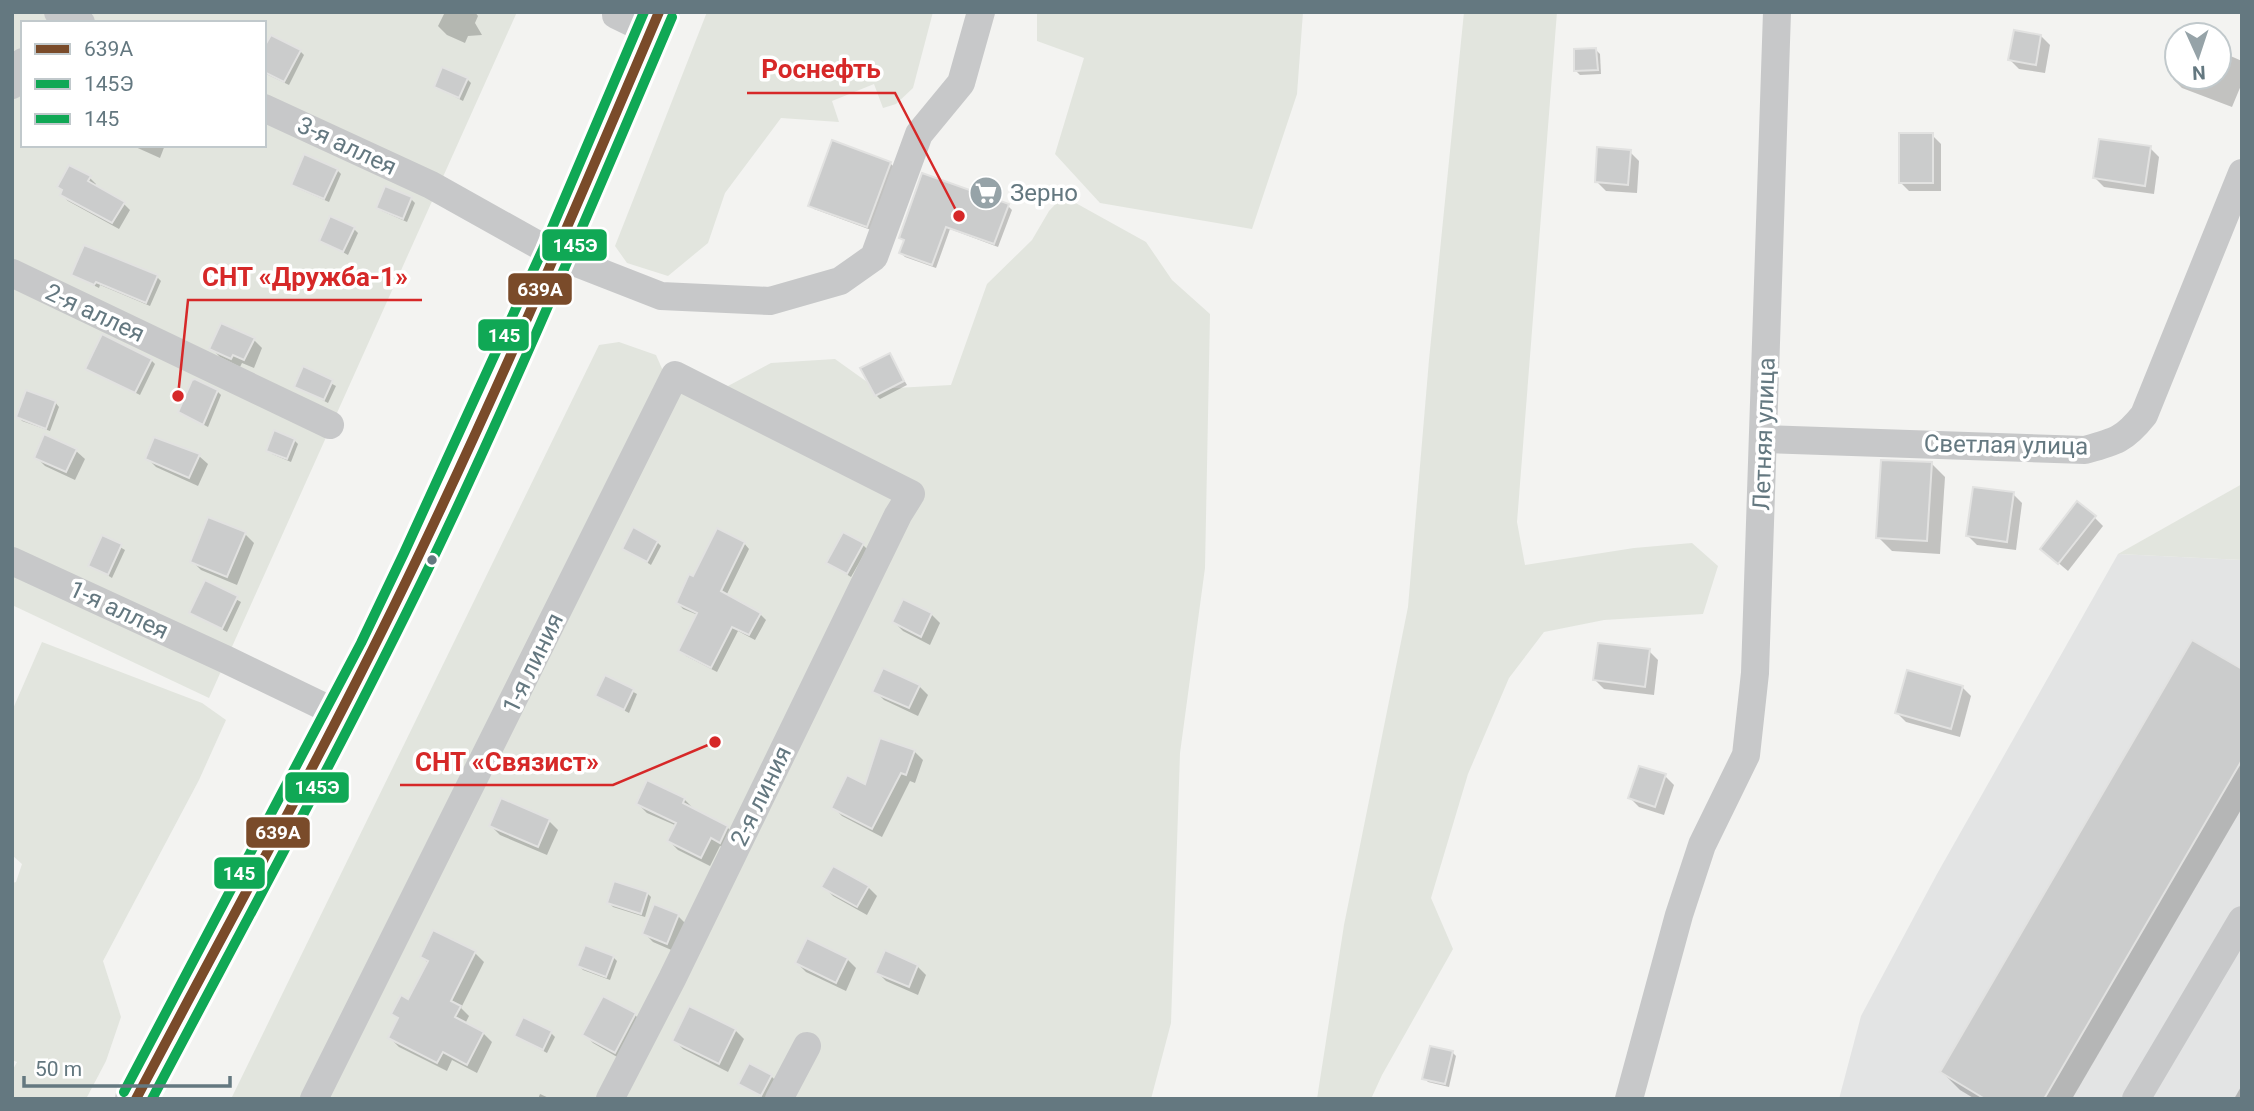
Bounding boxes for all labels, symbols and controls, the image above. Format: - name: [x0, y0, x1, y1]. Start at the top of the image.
- legend: [21, 21, 266, 147]
- north arrow: [2163, 21, 2233, 91]
- text: 639А: [84, 37, 133, 61]
- callout: Роснефть: [747, 46, 895, 93]
- text: Роснефть: [761, 54, 881, 84]
- text: N: [2192, 61, 2206, 84]
- text: 145Э: [84, 72, 134, 96]
- text: 145: [84, 107, 119, 131]
- street label: 3-я аллея: [293, 111, 401, 181]
- supermarket icon: Зерно: [967, 174, 1005, 212]
- place label: Зерно: [1010, 179, 1078, 207]
- line badge: 145Э: [541, 228, 608, 262]
- text: 145Э: [552, 234, 598, 257]
- callout: СНТ «Дружба-1»: [188, 253, 422, 300]
- text: СНТ «Дружба-1»: [202, 262, 408, 292]
- line badge: 639А: [507, 272, 573, 306]
- street label: 2-я аллея: [41, 278, 149, 348]
- text: 639А: [517, 278, 563, 301]
- line badge: 145: [477, 318, 530, 352]
- text: 145: [488, 324, 520, 347]
- street label: Летняя улица: [1747, 357, 1781, 511]
- street label: Светлая улица: [1924, 430, 2088, 460]
- unlabelled marker: [425, 553, 439, 567]
- street label: 1-я аллея: [65, 575, 173, 645]
- street label: 1-я линия: [497, 608, 569, 718]
- callout: СНТ «Связист»: [400, 738, 613, 785]
- street label: 2-я линия: [725, 741, 797, 851]
- text: СНТ «Связист»: [415, 747, 599, 777]
- line badge: 145Э: [284, 771, 350, 804]
- text: 145Э: [294, 776, 340, 799]
- line badge: 639А: [245, 816, 311, 849]
- text: 639А: [255, 821, 301, 844]
- line badge: 145: [213, 856, 266, 890]
- text: 145: [223, 862, 255, 885]
- scale bar: [24, 1044, 231, 1088]
- text: 50 m: [35, 1057, 82, 1081]

